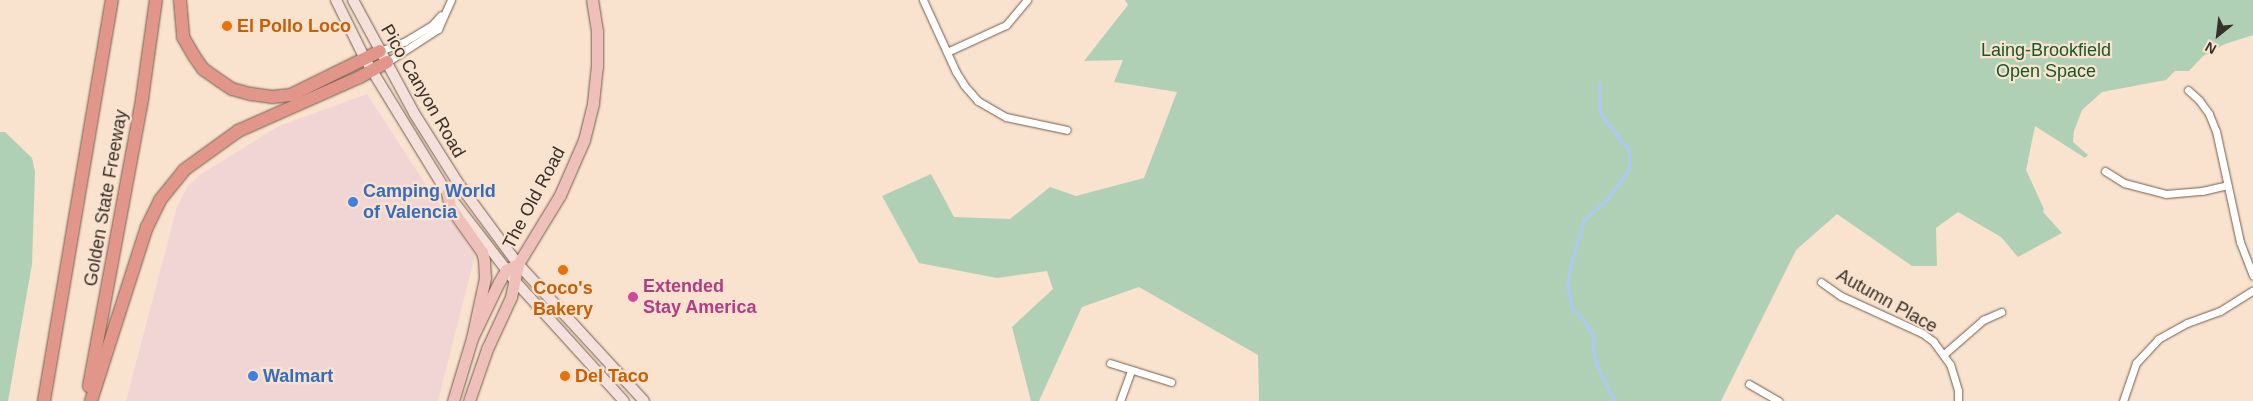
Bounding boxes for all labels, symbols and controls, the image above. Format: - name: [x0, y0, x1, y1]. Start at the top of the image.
- north arrow: [2193, 10, 2243, 60]
- place label: El Pollo Loco: [237, 15, 351, 37]
- marker: El Pollo Loco: [221, 20, 233, 32]
- street label: Pico Canyon Road: [376, 21, 470, 161]
- text: N: [2202, 39, 2219, 58]
- park label: Laing-Brookfield Open Space: [1981, 40, 2111, 82]
- street label: Golden State Freeway: [80, 108, 132, 288]
- street label: The Old Road: [498, 143, 570, 253]
- place label: Camping World of Valencia: [363, 181, 496, 223]
- marker: Camping World of Valencia: [347, 196, 359, 208]
- marker: Coco's Bakery: [557, 264, 569, 276]
- street label: Autumn Place: [1833, 264, 1941, 338]
- place label: Extended Stay America: [643, 276, 757, 318]
- place label: Coco's Bakery: [533, 278, 593, 320]
- marker: Extended Stay America: [627, 291, 639, 303]
- place label: Walmart: [263, 365, 333, 387]
- place label: Del Taco: [575, 365, 649, 387]
- marker: Walmart: [247, 370, 259, 382]
- marker: Del Taco: [559, 370, 571, 382]

